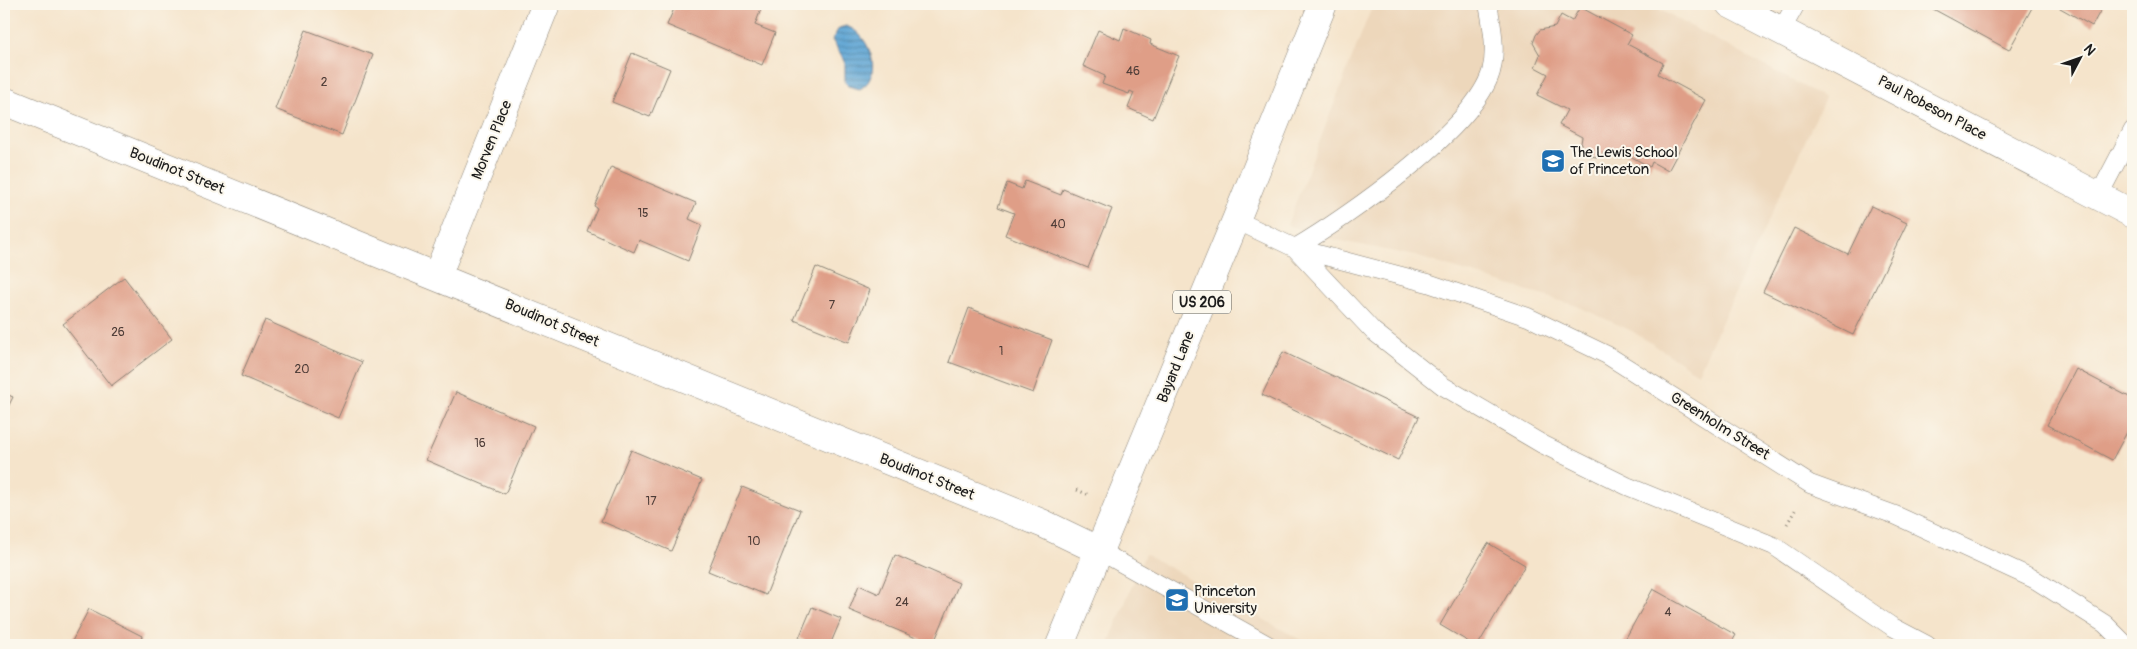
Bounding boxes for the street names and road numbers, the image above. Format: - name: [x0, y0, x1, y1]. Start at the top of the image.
- street label: Paul Robeson Place: [1874, 71, 1990, 145]
- street label: Morven Place: [468, 97, 517, 182]
- street label: Boudinot Street: [127, 143, 228, 199]
- road number: US 206: [1173, 290, 1231, 314]
- street label: Boudinot Street: [502, 295, 603, 352]
- street label: Bayard Lane: [1153, 328, 1199, 406]
- street label: Greenholm Street: [1667, 388, 1774, 465]
- street label: Boudinot Street: [877, 449, 978, 505]

